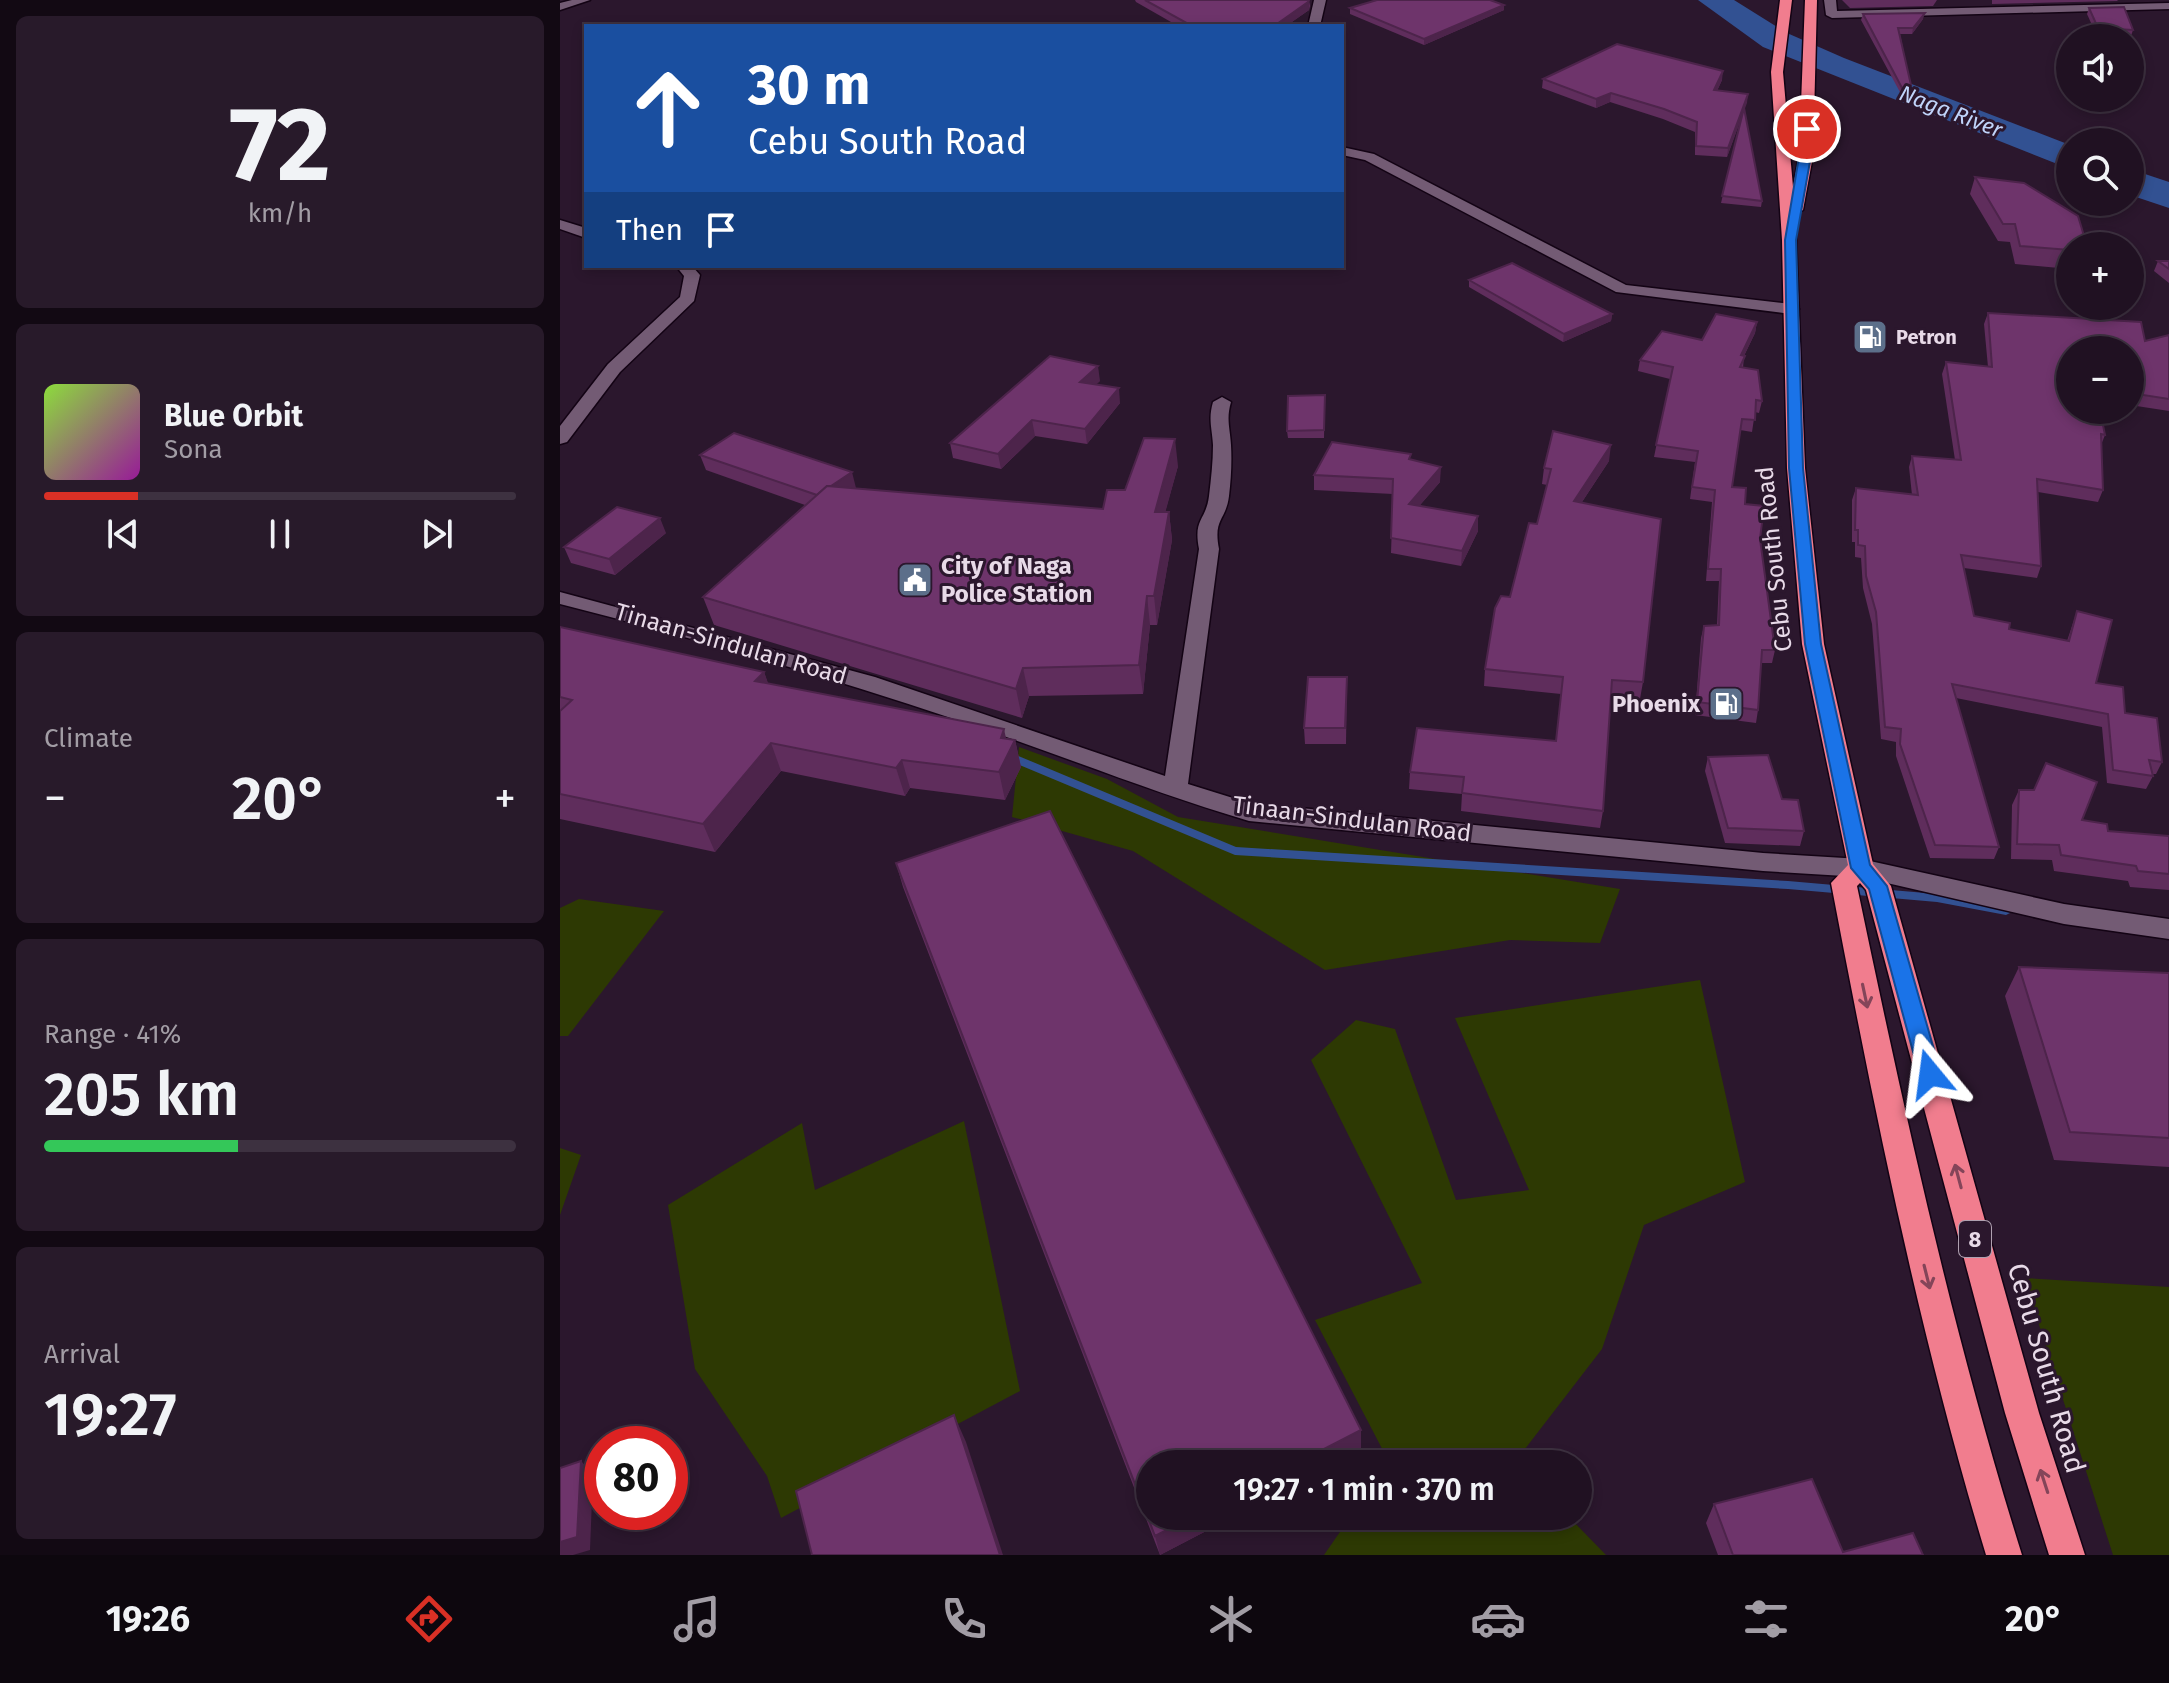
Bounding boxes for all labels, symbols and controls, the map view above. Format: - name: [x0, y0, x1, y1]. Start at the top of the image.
- map controls: [2056, 24, 2144, 424]
- button: sound: [2056, 24, 2144, 112]
- text: 30 m: [748, 52, 870, 119]
- icon: ahead: [616, 56, 720, 160]
- water label: Naga River: [1896, 79, 2007, 144]
- text: 72: [229, 83, 331, 208]
- pin: [1773, 95, 1841, 163]
- icon: arrive: [1785, 107, 1829, 151]
- text: Cebu South Road: [748, 120, 1027, 164]
- button: search: [2056, 128, 2144, 216]
- text: km/h: [248, 198, 312, 229]
- icon: arrive: [699, 208, 743, 252]
- text: Then: [616, 212, 683, 248]
- button: +: [2056, 232, 2144, 320]
- fuel station icon: Petron: [1851, 318, 1889, 356]
- place label: Petron: [1896, 325, 1957, 349]
- button: −: [2056, 336, 2144, 424]
- text: Blue Orbit: [164, 398, 303, 434]
- text: Sona: [164, 434, 223, 465]
- street label: Cebu South Road: [1750, 465, 1798, 653]
- icon: previous: [101, 512, 145, 556]
- icon: pause: [258, 512, 302, 556]
- icon: next: [415, 512, 459, 556]
- place label: City of Naga Police Station: [941, 552, 1092, 608]
- public building icon: City of Naga Police Station: [896, 561, 934, 599]
- street label: Tinaan-Sindulan Road: [612, 597, 850, 691]
- fuel station icon: Phoenix: [1707, 685, 1745, 723]
- place label: Phoenix: [1612, 690, 1701, 718]
- text: Climate: [44, 723, 133, 754]
- text: 20°: [232, 763, 328, 835]
- text: −: [44, 772, 66, 825]
- text: +: [494, 772, 516, 825]
- street label: Tinaan-Sindulan Road: [1231, 790, 1473, 848]
- one-way arrow: [1858, 983, 1873, 1008]
- text: Range · 41%: [44, 1019, 181, 1050]
- position arrow: [1888, 1032, 1972, 1116]
- text: 205 km: [44, 1059, 239, 1131]
- one-way arrow: [1950, 1164, 1965, 1190]
- road number: 8: [1959, 1221, 1991, 1257]
- street label: Cebu South Road: [2001, 1259, 2092, 1477]
- one-way arrow: [1921, 1264, 1936, 1290]
- text: Arrival: [44, 1339, 120, 1370]
- text: 19:27: [44, 1379, 177, 1451]
- speed limit sign: 80: [584, 1426, 688, 1530]
- one-way arrow: [2036, 1468, 2051, 1494]
- text: 19:27 · 1 min · 370 m: [1233, 1472, 1495, 1508]
- icon: directions: [401, 1591, 457, 1647]
- icon: music: [669, 1591, 725, 1647]
- icon: phone: [936, 1591, 992, 1647]
- icon: climate: [1203, 1591, 1259, 1647]
- icon: car: [1470, 1591, 1526, 1647]
- icon: filters: [1738, 1591, 1794, 1647]
- text: 19:26: [106, 1597, 190, 1641]
- text: 20°: [2005, 1597, 2063, 1641]

